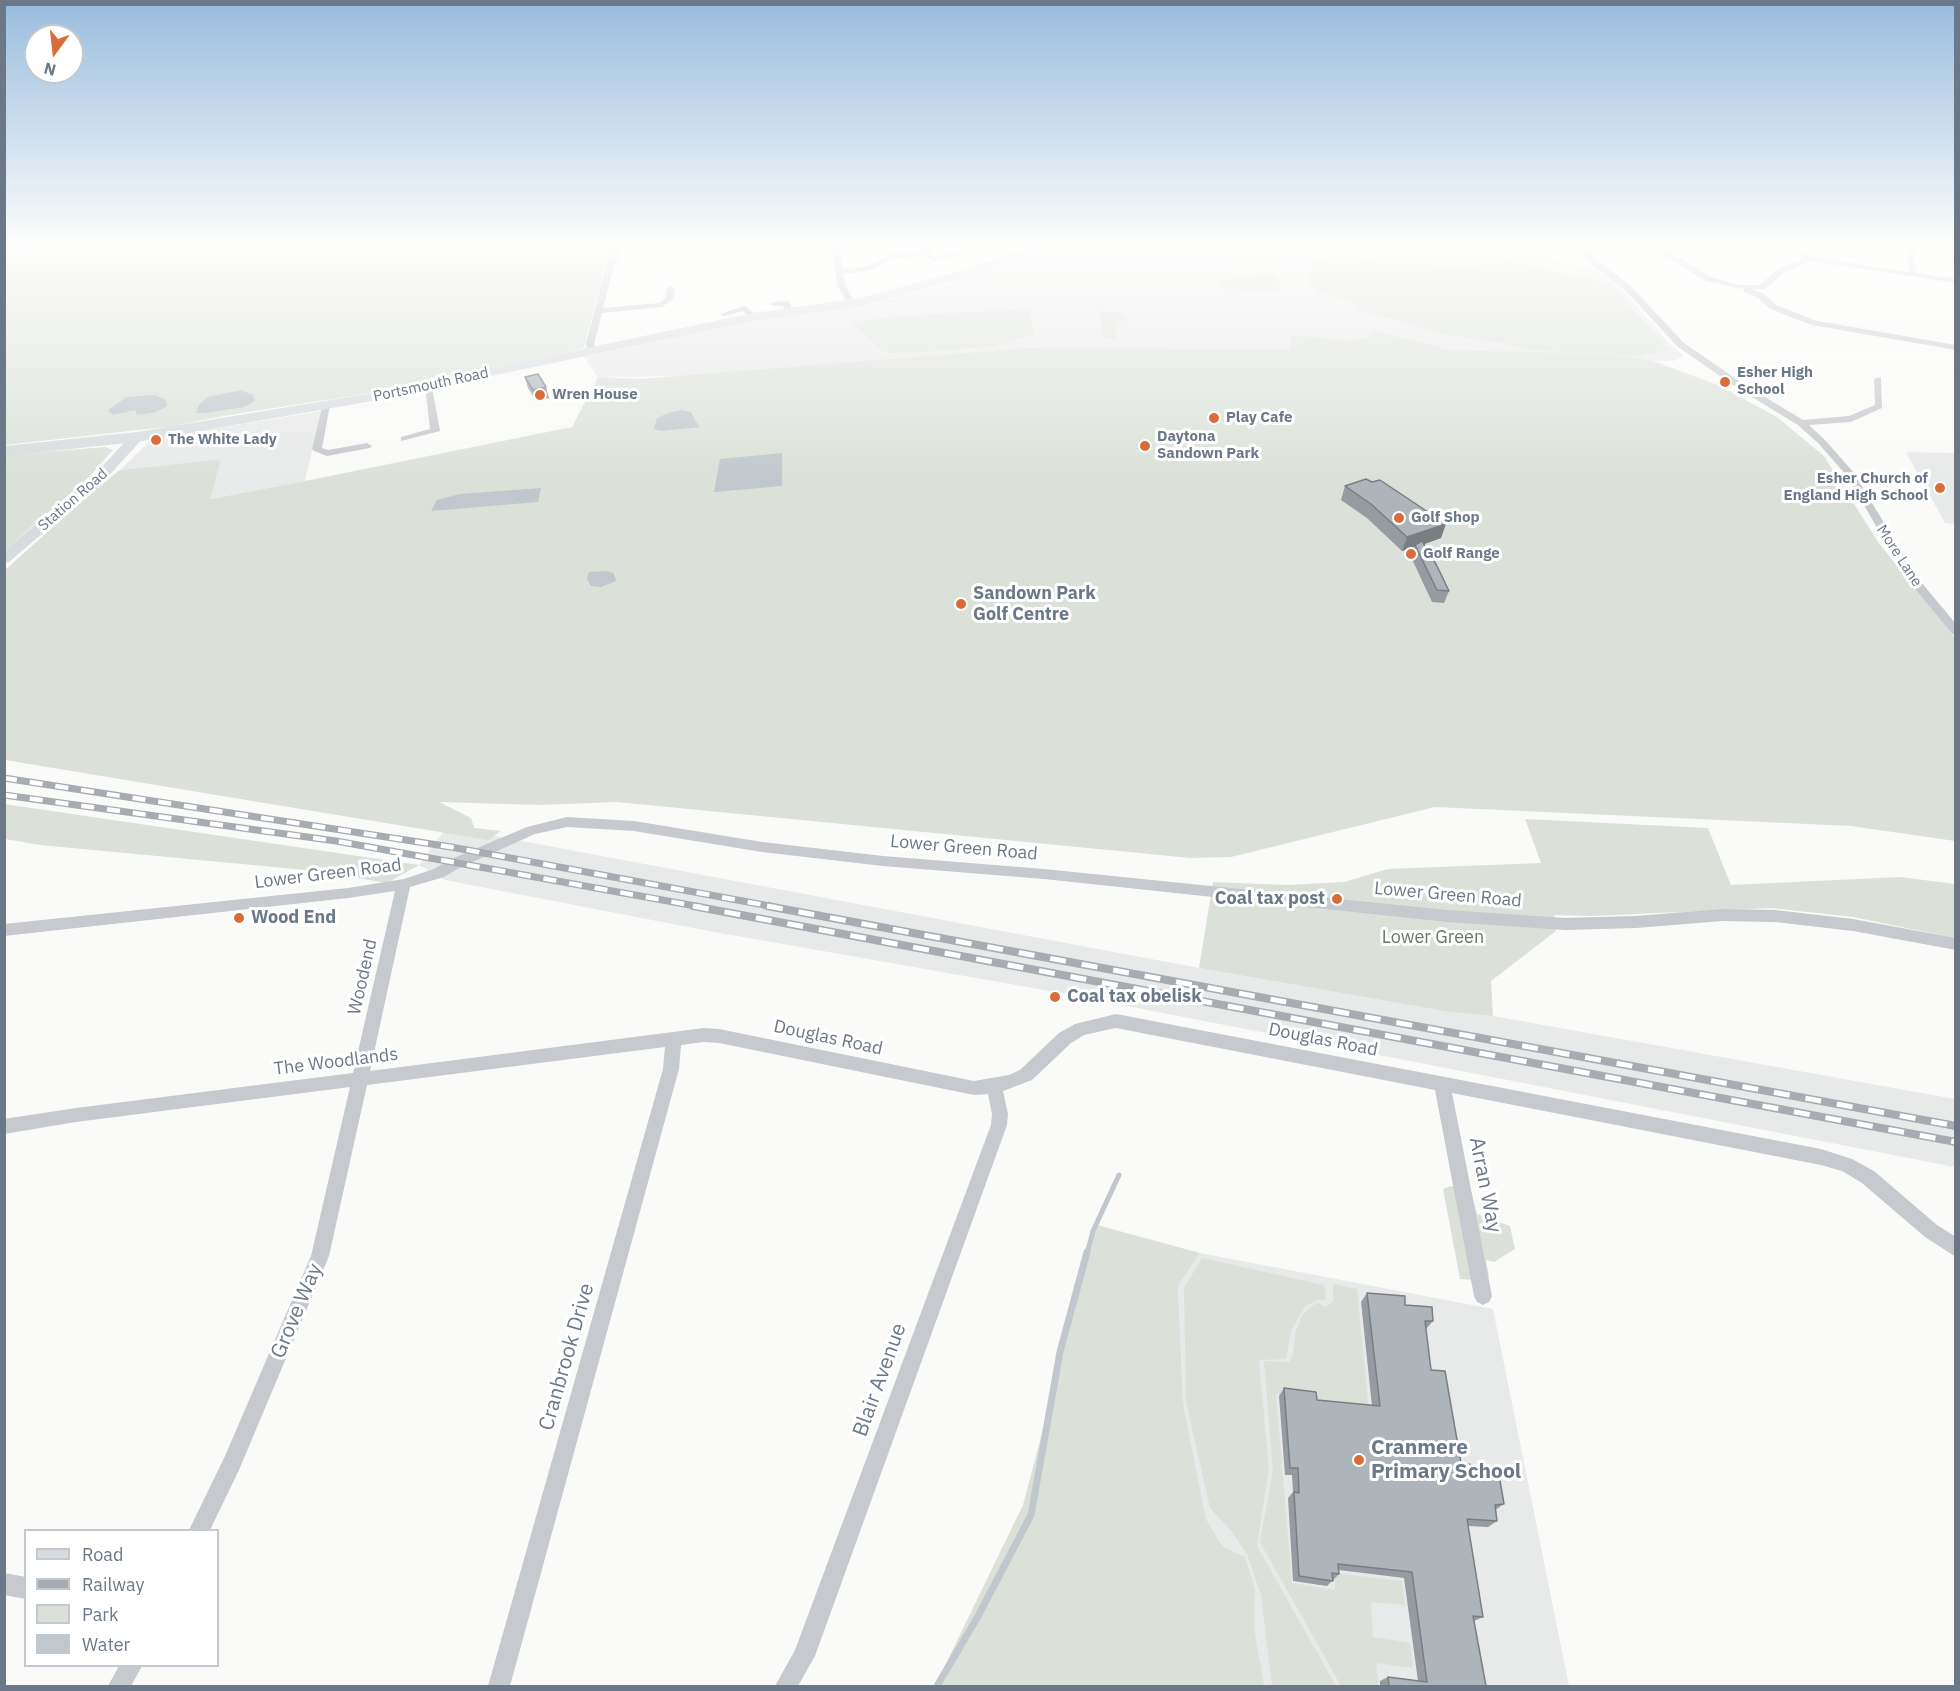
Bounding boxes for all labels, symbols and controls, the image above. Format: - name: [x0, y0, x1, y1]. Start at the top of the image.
- north arrow: [24, 24, 84, 84]
- text: N: [42, 58, 58, 81]
- street label: Portsmouth Road: [372, 364, 490, 406]
- place label: Esher High School: [1737, 364, 1813, 399]
- marker: Esher High School: [1718, 375, 1732, 389]
- place label: Wren House: [552, 386, 638, 404]
- marker: Wren House: [533, 388, 547, 402]
- place label: Play Cafe: [1226, 409, 1292, 427]
- marker: Play Cafe: [1207, 411, 1221, 425]
- place label: Daytona Sandown Park: [1157, 428, 1259, 463]
- place label: The White Lady: [168, 431, 277, 449]
- marker: The White Lady: [149, 433, 163, 447]
- marker: Daytona Sandown Park: [1138, 439, 1152, 453]
- street label: Station Road: [35, 465, 111, 535]
- place label: Esher Church of England High School: [1784, 470, 1928, 505]
- marker: Esher Church of England High School: [1933, 481, 1947, 495]
- place label: Golf Shop: [1411, 509, 1480, 527]
- marker: Golf Shop: [1392, 511, 1406, 525]
- street label: More Lane: [1872, 522, 1926, 590]
- place label: Golf Range: [1423, 545, 1500, 563]
- marker: Golf Range: [1404, 547, 1418, 561]
- place label: Sandown Park Golf Centre: [973, 583, 1096, 626]
- marker: Sandown Park Golf Centre: [954, 597, 968, 611]
- street label: Lower Green Road: [889, 831, 1039, 865]
- street label: Lower Green Road: [253, 854, 403, 894]
- street label: Lower Green Road: [1373, 878, 1523, 912]
- place label: Coal tax post: [1215, 888, 1325, 910]
- marker: Coal tax post: [1330, 892, 1344, 906]
- place label: Wood End: [251, 907, 336, 929]
- marker: Wood End: [232, 911, 246, 925]
- park label: Lower Green: [1382, 927, 1484, 949]
- street label: Woodend: [344, 937, 382, 1017]
- place label: Coal tax obelisk: [1067, 986, 1202, 1008]
- marker: Coal tax obelisk: [1048, 990, 1062, 1004]
- street label: Douglas Road: [772, 1016, 884, 1060]
- street label: Douglas Road: [1267, 1019, 1379, 1061]
- street label: The Woodlands: [273, 1044, 399, 1080]
- street label: Arran Way: [1463, 1135, 1507, 1235]
- street label: Grove Way: [266, 1260, 328, 1362]
- street label: Cranbrook Drive: [534, 1281, 600, 1433]
- street label: Blair Avenue: [848, 1320, 912, 1440]
- place label: Cranmere Primary School: [1371, 1435, 1521, 1485]
- marker: Cranmere Primary School: [1352, 1453, 1366, 1467]
- legend: [24, 1529, 219, 1667]
- text: Road: [82, 1543, 123, 1566]
- text: Railway: [82, 1573, 144, 1596]
- text: Park: [82, 1603, 118, 1626]
- text: Water: [82, 1633, 130, 1656]

